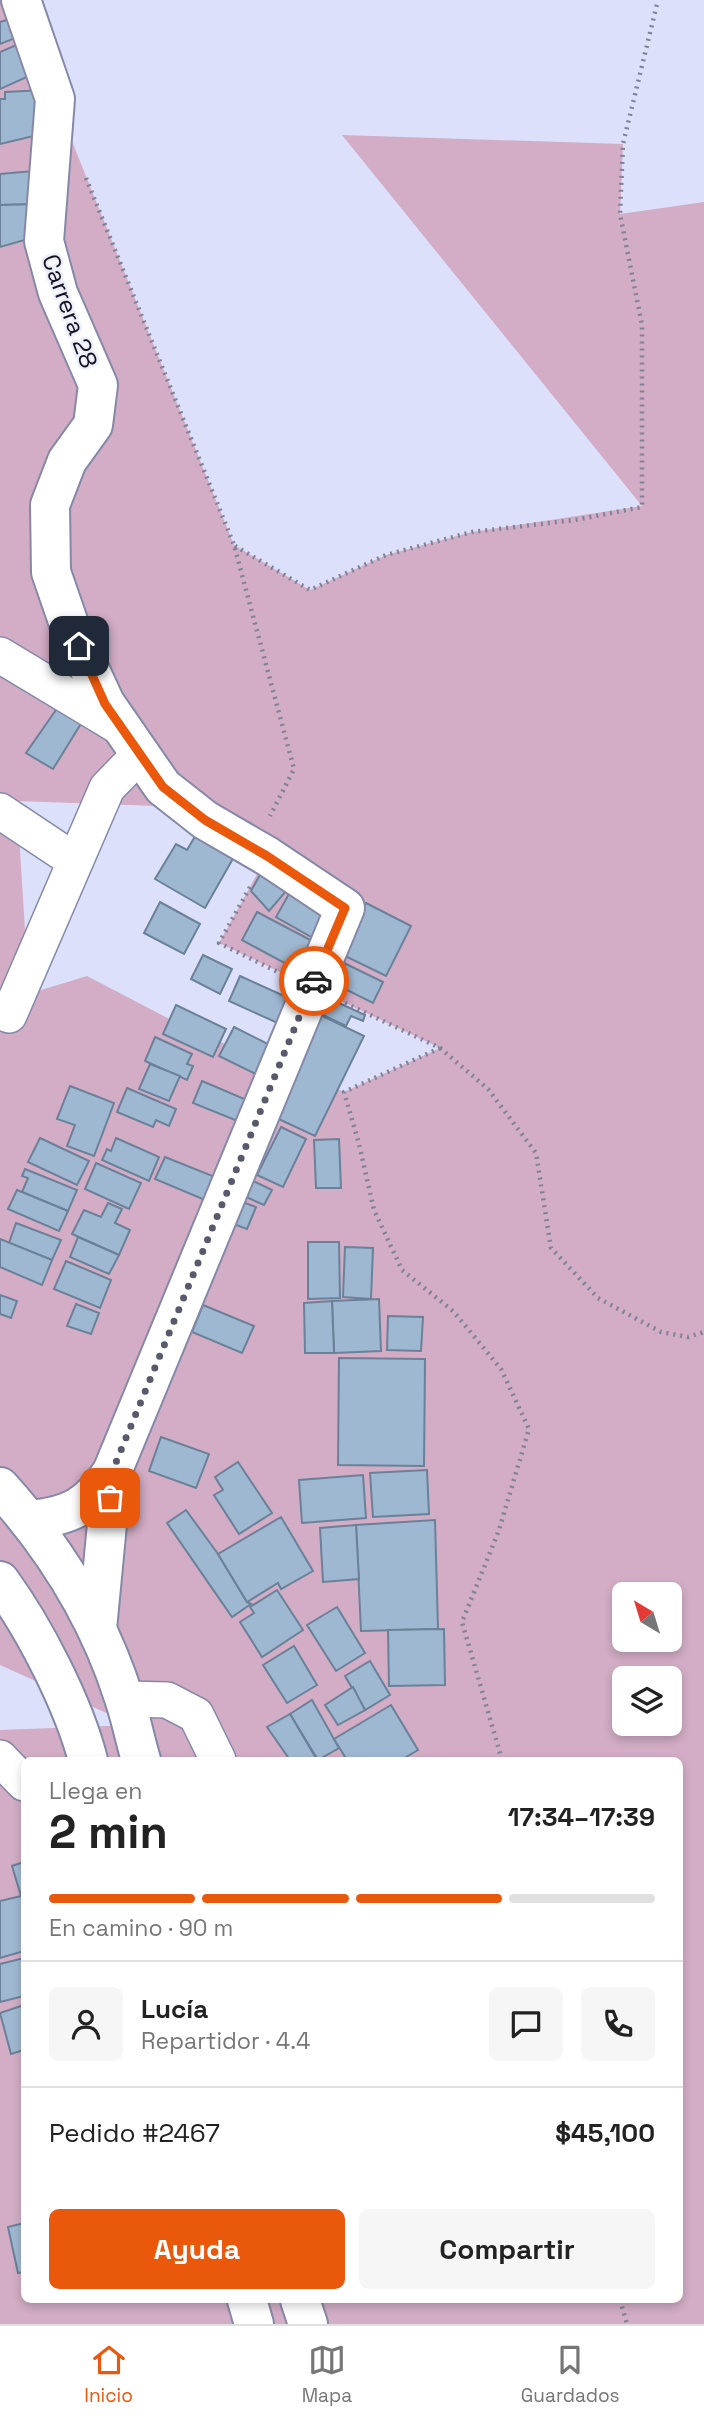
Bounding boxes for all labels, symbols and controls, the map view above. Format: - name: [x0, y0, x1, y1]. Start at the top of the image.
- street label: Carrera 28: [35, 250, 105, 372]
- pin: [49, 616, 109, 676]
- icon: home: [60, 627, 98, 665]
- courier: [279, 946, 349, 1016]
- icon: car: [295, 962, 333, 1000]
- pin: [80, 1468, 140, 1528]
- icon: bag: [91, 1479, 129, 1517]
- north arrow: [612, 1582, 682, 1652]
- map controls: [612, 1582, 682, 1736]
- button: layers: [612, 1666, 682, 1736]
- text: Llega en: [49, 1776, 142, 1806]
- text: 17:34–17:39: [508, 1800, 655, 1834]
- text: 2 min: [49, 1803, 168, 1861]
- text: En camino · 90 m: [49, 1913, 233, 1943]
- button: person: [49, 1987, 123, 2061]
- button: chat: [489, 1987, 563, 2061]
- button: phone: [581, 1987, 655, 2061]
- text: Lucía: [141, 1992, 208, 2026]
- text: Repartidor · 4.4: [141, 2026, 310, 2056]
- text: Pedido #2467: [49, 2116, 220, 2150]
- text: $45,100: [555, 2116, 655, 2150]
- button: Ayuda: [49, 2209, 345, 2289]
- button: Compartir: [359, 2209, 655, 2289]
- tab: Inicio: [84, 2341, 133, 2408]
- tab: Mapa: [302, 2341, 352, 2408]
- tab: Guardados: [521, 2341, 620, 2408]

